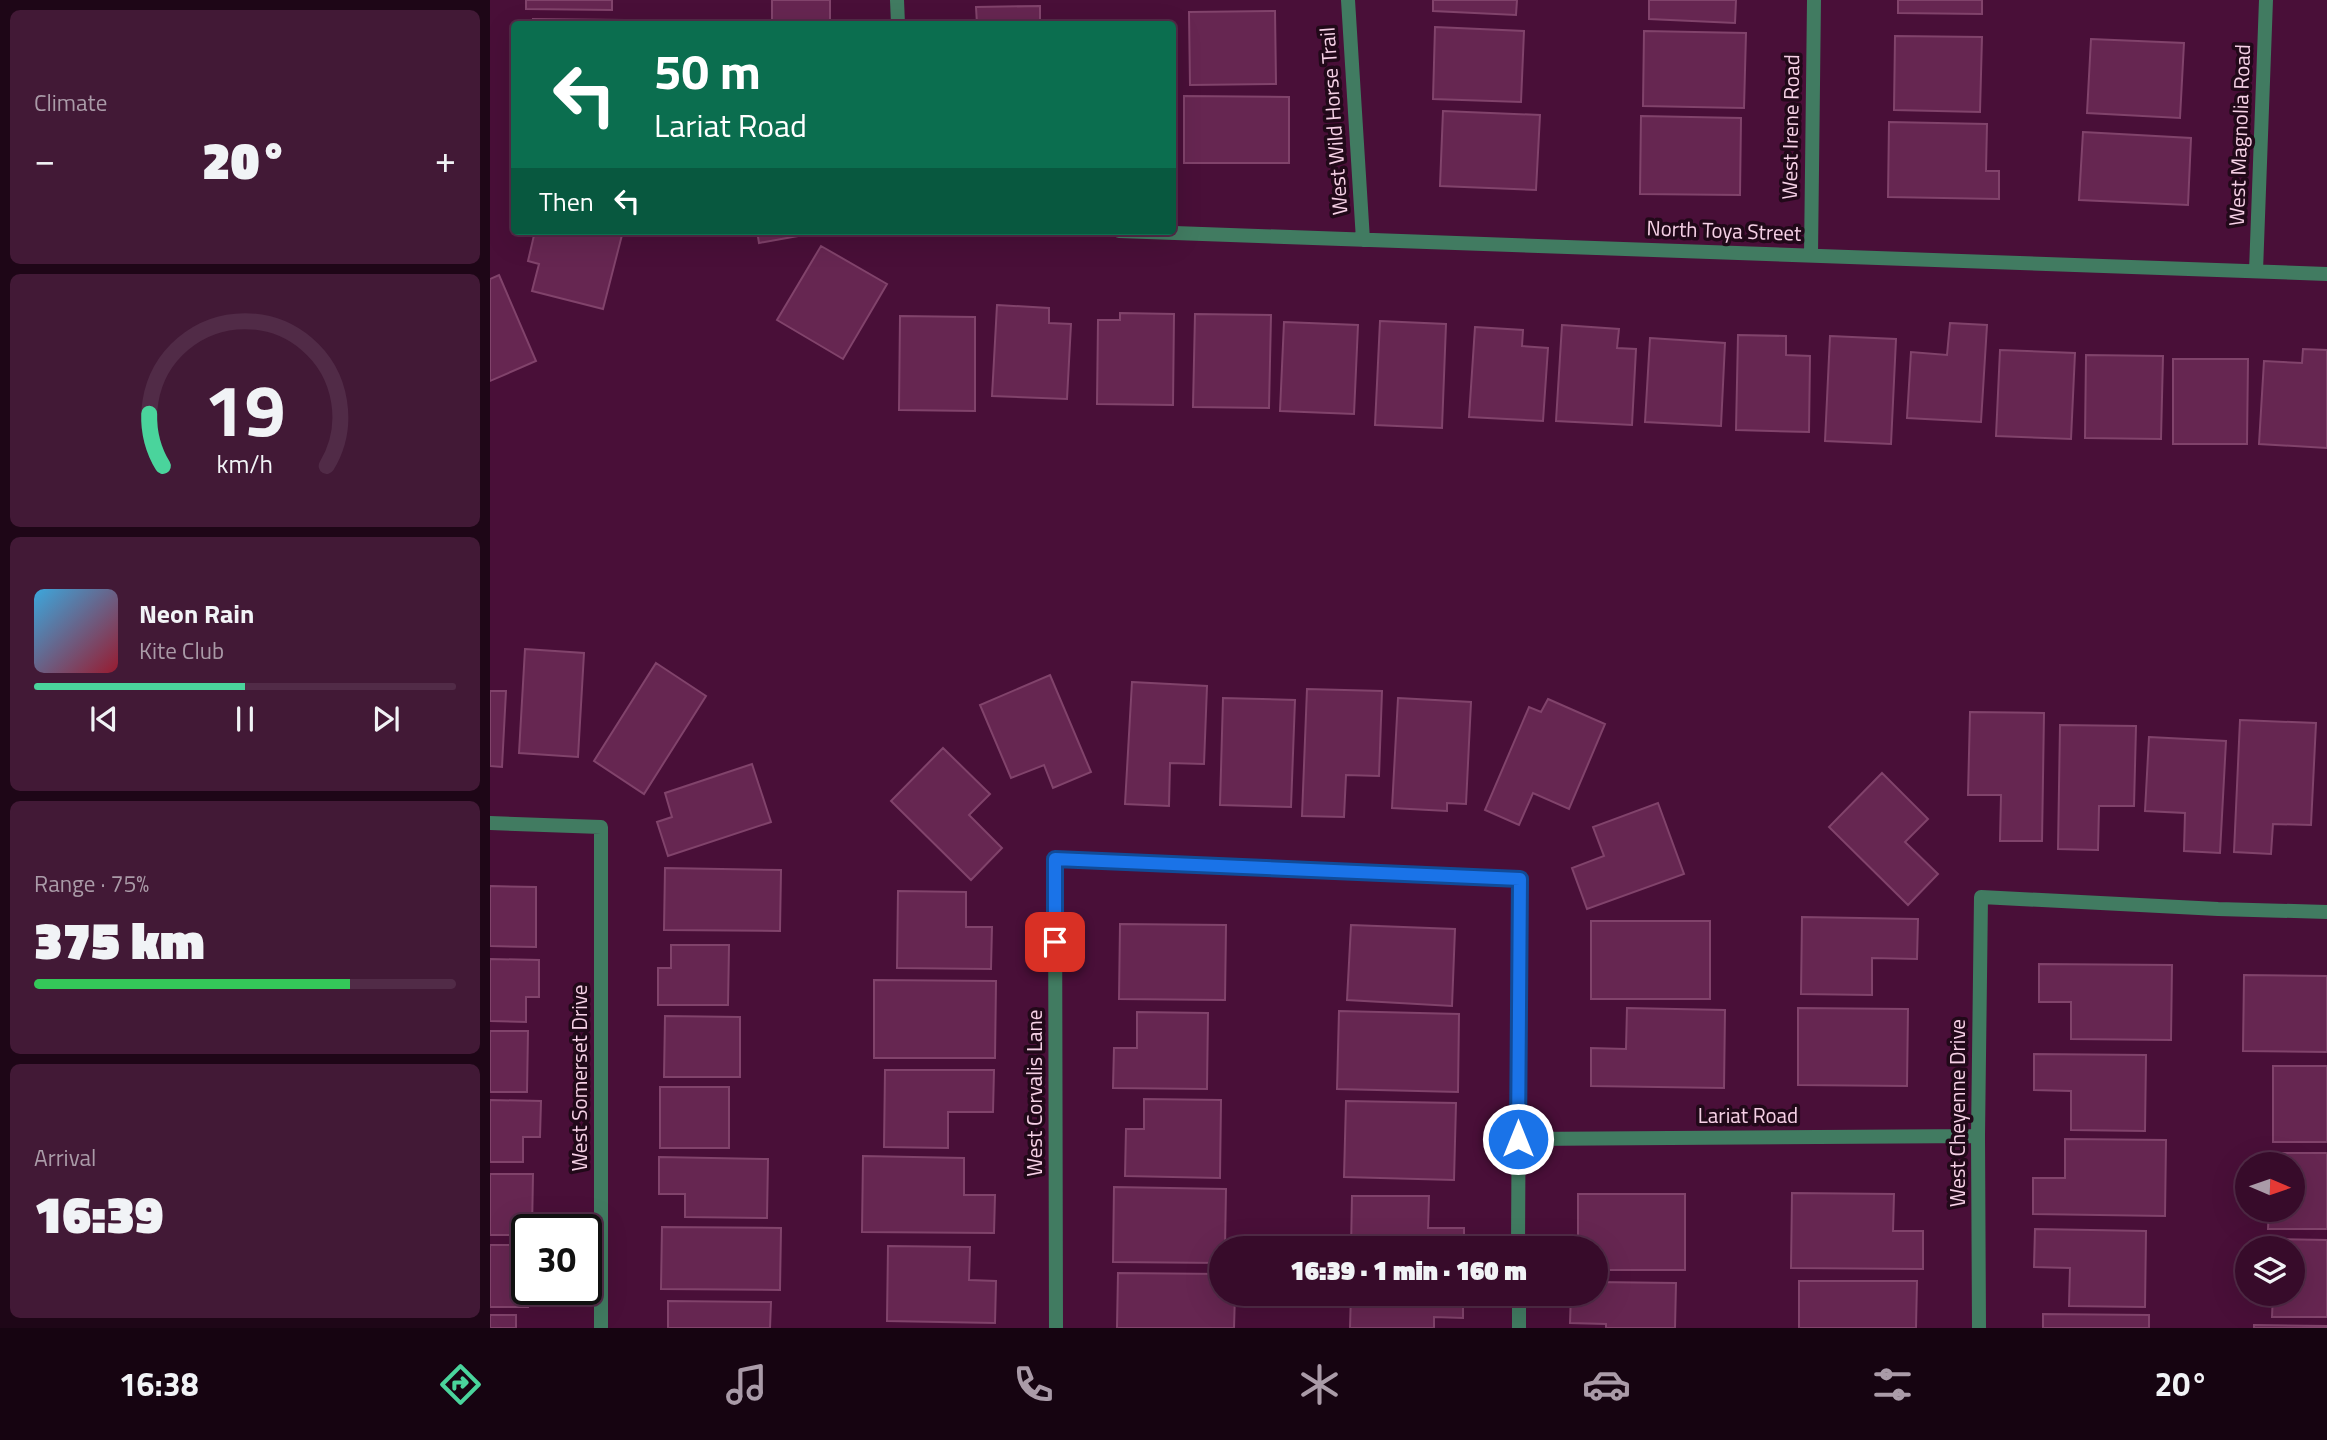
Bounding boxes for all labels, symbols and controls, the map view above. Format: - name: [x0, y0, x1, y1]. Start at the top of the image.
- street label: West Wild Horse Trail: [1310, 26, 1356, 216]
- text: 50 m: [654, 33, 761, 108]
- street label: West Magnolia Road: [2220, 43, 2258, 226]
- icon: left: [539, 49, 630, 140]
- street label: West Irene Road: [1773, 54, 1807, 200]
- text: Climate: [34, 85, 107, 120]
- text: Lariat Road: [654, 101, 807, 149]
- text: 20°: [202, 120, 288, 199]
- text: −: [34, 130, 55, 188]
- text: +: [435, 130, 456, 188]
- text: Then: [539, 182, 594, 221]
- icon: left: [608, 182, 646, 220]
- street label: North Toya Street: [1646, 211, 1803, 249]
- text: 19: [204, 355, 286, 465]
- text: km/h: [217, 445, 273, 483]
- text: Neon Rain: [139, 594, 254, 633]
- text: Kite Club: [139, 633, 224, 668]
- icon: previous: [85, 700, 123, 738]
- icon: pause: [226, 700, 264, 738]
- icon: next: [367, 700, 405, 738]
- text: Range · 75%: [34, 866, 149, 901]
- text: 375 km: [34, 900, 205, 979]
- pin: [1025, 912, 1085, 972]
- icon: arrive: [1036, 923, 1074, 961]
- street label: West Somerset Drive: [563, 985, 595, 1171]
- street label: West Corvalis Lane: [1018, 1010, 1050, 1176]
- street label: West Cheyenne Drive: [1941, 1019, 1973, 1207]
- street label: Lariat Road: [1698, 1099, 1798, 1131]
- position arrow: [1481, 1102, 1555, 1176]
- text: Arrival: [34, 1140, 96, 1175]
- north arrow: [2235, 1152, 2305, 1222]
- map controls: [2235, 1152, 2305, 1306]
- text: 16:39: [34, 1174, 163, 1253]
- speed limit sign: 30: [511, 1214, 602, 1305]
- button: layers: [2235, 1236, 2305, 1306]
- text: 16:39 · 1 min · 160 m: [1290, 1251, 1527, 1290]
- text: 16:38: [119, 1360, 199, 1408]
- icon: directions: [436, 1360, 485, 1409]
- icon: music: [722, 1360, 771, 1409]
- icon: phone: [1009, 1360, 1058, 1409]
- icon: climate: [1295, 1360, 1344, 1409]
- icon: car: [1582, 1360, 1631, 1409]
- icon: filters: [1868, 1360, 1917, 1409]
- text: 20°: [2154, 1360, 2208, 1408]

